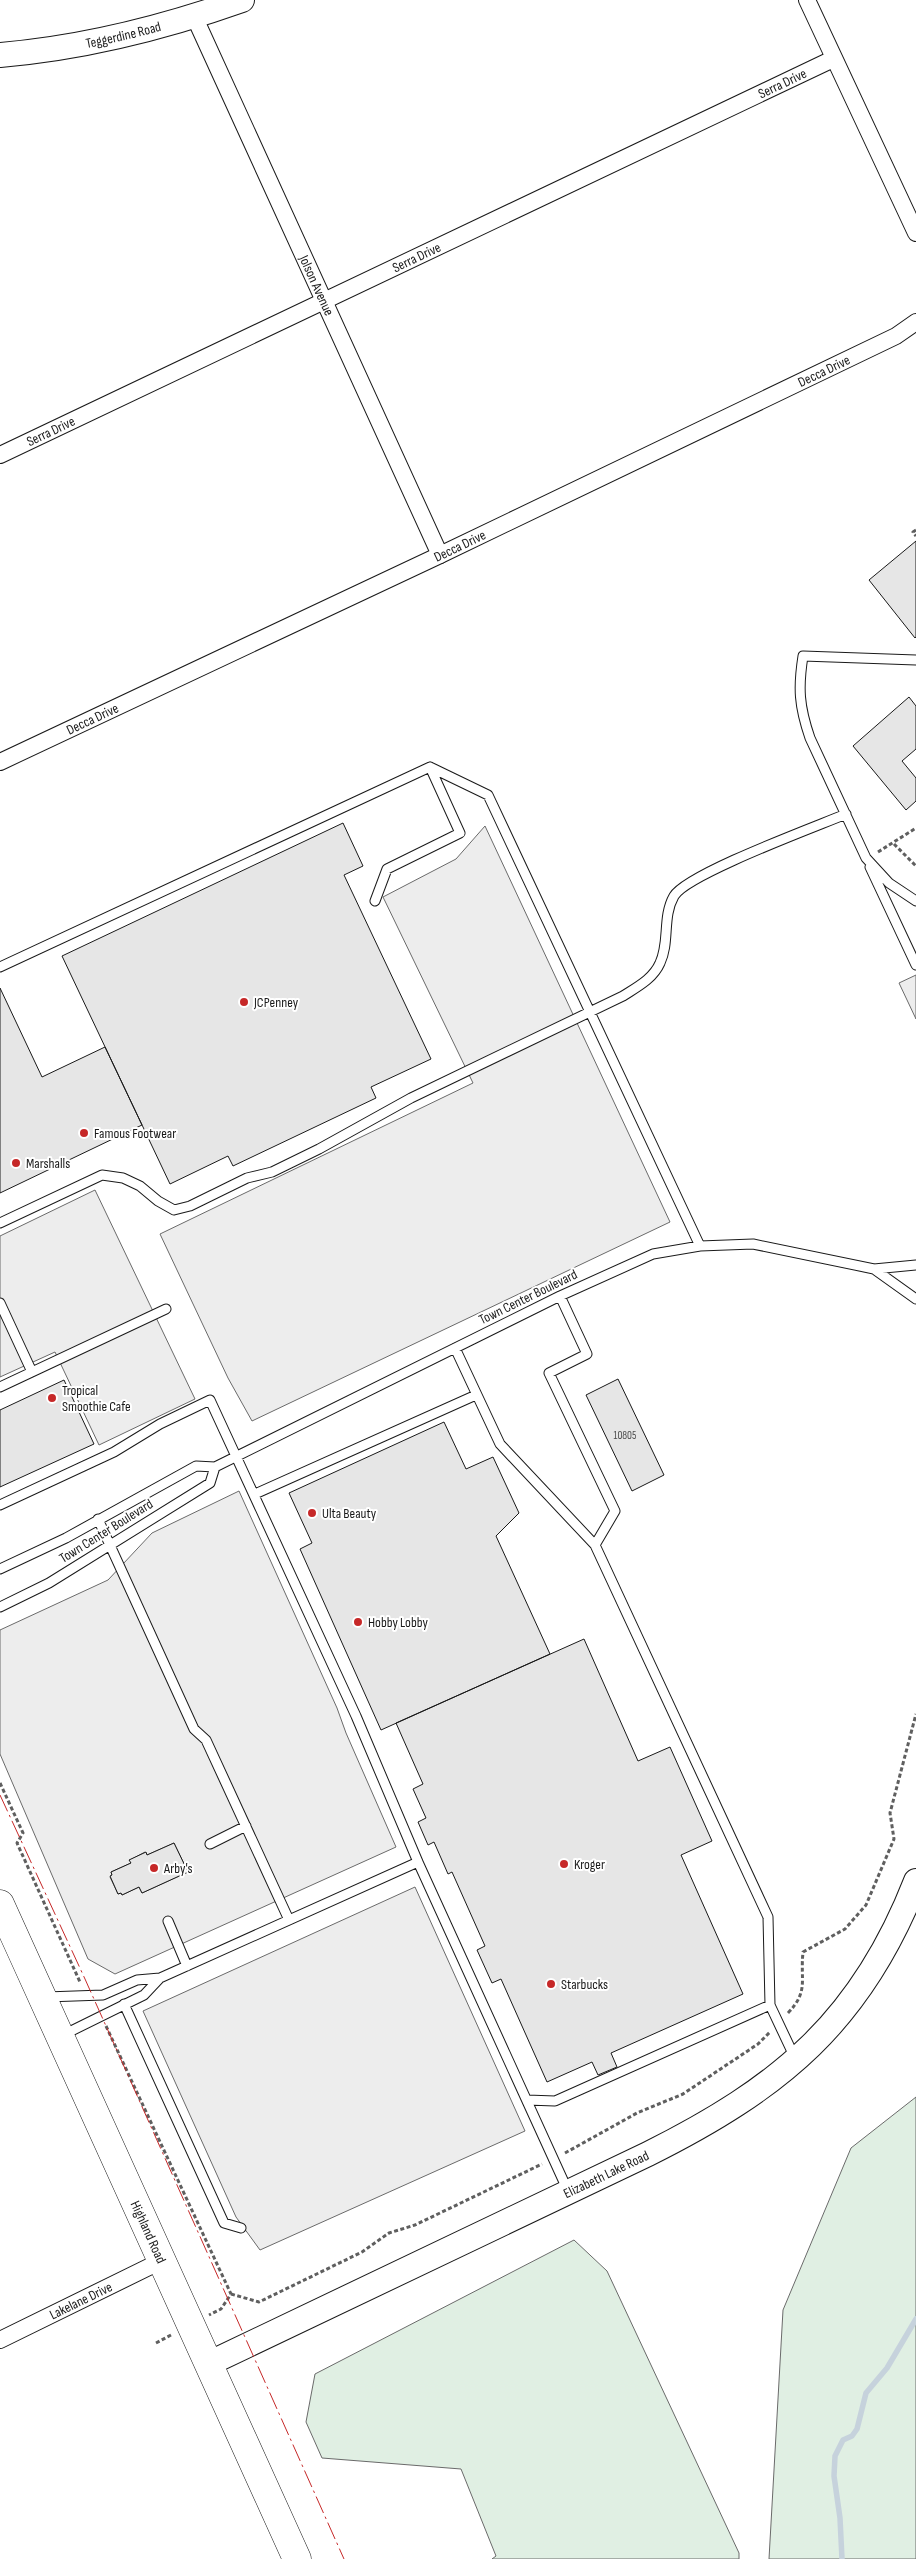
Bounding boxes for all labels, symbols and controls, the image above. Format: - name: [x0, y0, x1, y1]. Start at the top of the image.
- street label: Teggerdine Road: [84, 18, 163, 51]
- street label: Serra Drive: [755, 64, 809, 102]
- street label: Serra Drive: [389, 238, 443, 276]
- street label: Jolson Avenue: [295, 251, 338, 318]
- street label: Decca Drive: [795, 351, 853, 390]
- street label: Serra Drive: [24, 412, 78, 450]
- street label: Decca Drive: [431, 526, 488, 565]
- street label: Decca Drive: [64, 699, 121, 738]
- place label: JCPenney: [253, 994, 299, 1011]
- marker: JCPenney: [238, 996, 250, 1008]
- place label: Famous Footwear: [94, 1125, 176, 1142]
- marker: Famous Footwear: [78, 1127, 90, 1139]
- place label: Marshalls: [26, 1155, 70, 1172]
- marker: Marshalls: [10, 1157, 22, 1169]
- street label: Town Center Boulevard: [476, 1266, 580, 1328]
- place label: Tropical Smoothie Cafe: [62, 1382, 131, 1415]
- marker: Tropical Smoothie Cafe: [46, 1392, 58, 1404]
- house number: 10805: [614, 1429, 636, 1442]
- street label: Town Center Boulevard: [56, 1495, 156, 1567]
- place label: Ulta Beauty: [322, 1505, 377, 1522]
- marker: Ulta Beauty: [306, 1507, 318, 1519]
- place label: Hobby Lobby: [368, 1614, 428, 1631]
- marker: Hobby Lobby: [352, 1616, 364, 1628]
- place label: Kroger: [574, 1856, 605, 1873]
- marker: Kroger: [558, 1858, 570, 1870]
- place label: Arby's: [163, 1860, 193, 1877]
- marker: Arby's: [148, 1862, 160, 1874]
- place label: Starbucks: [561, 1976, 608, 1993]
- marker: Starbucks: [545, 1978, 557, 1990]
- street label: Elizabeth Lake Road: [561, 2146, 652, 2202]
- street label: Highland Road: [127, 2198, 170, 2266]
- street label: Lakelane Drive: [47, 2278, 115, 2323]

